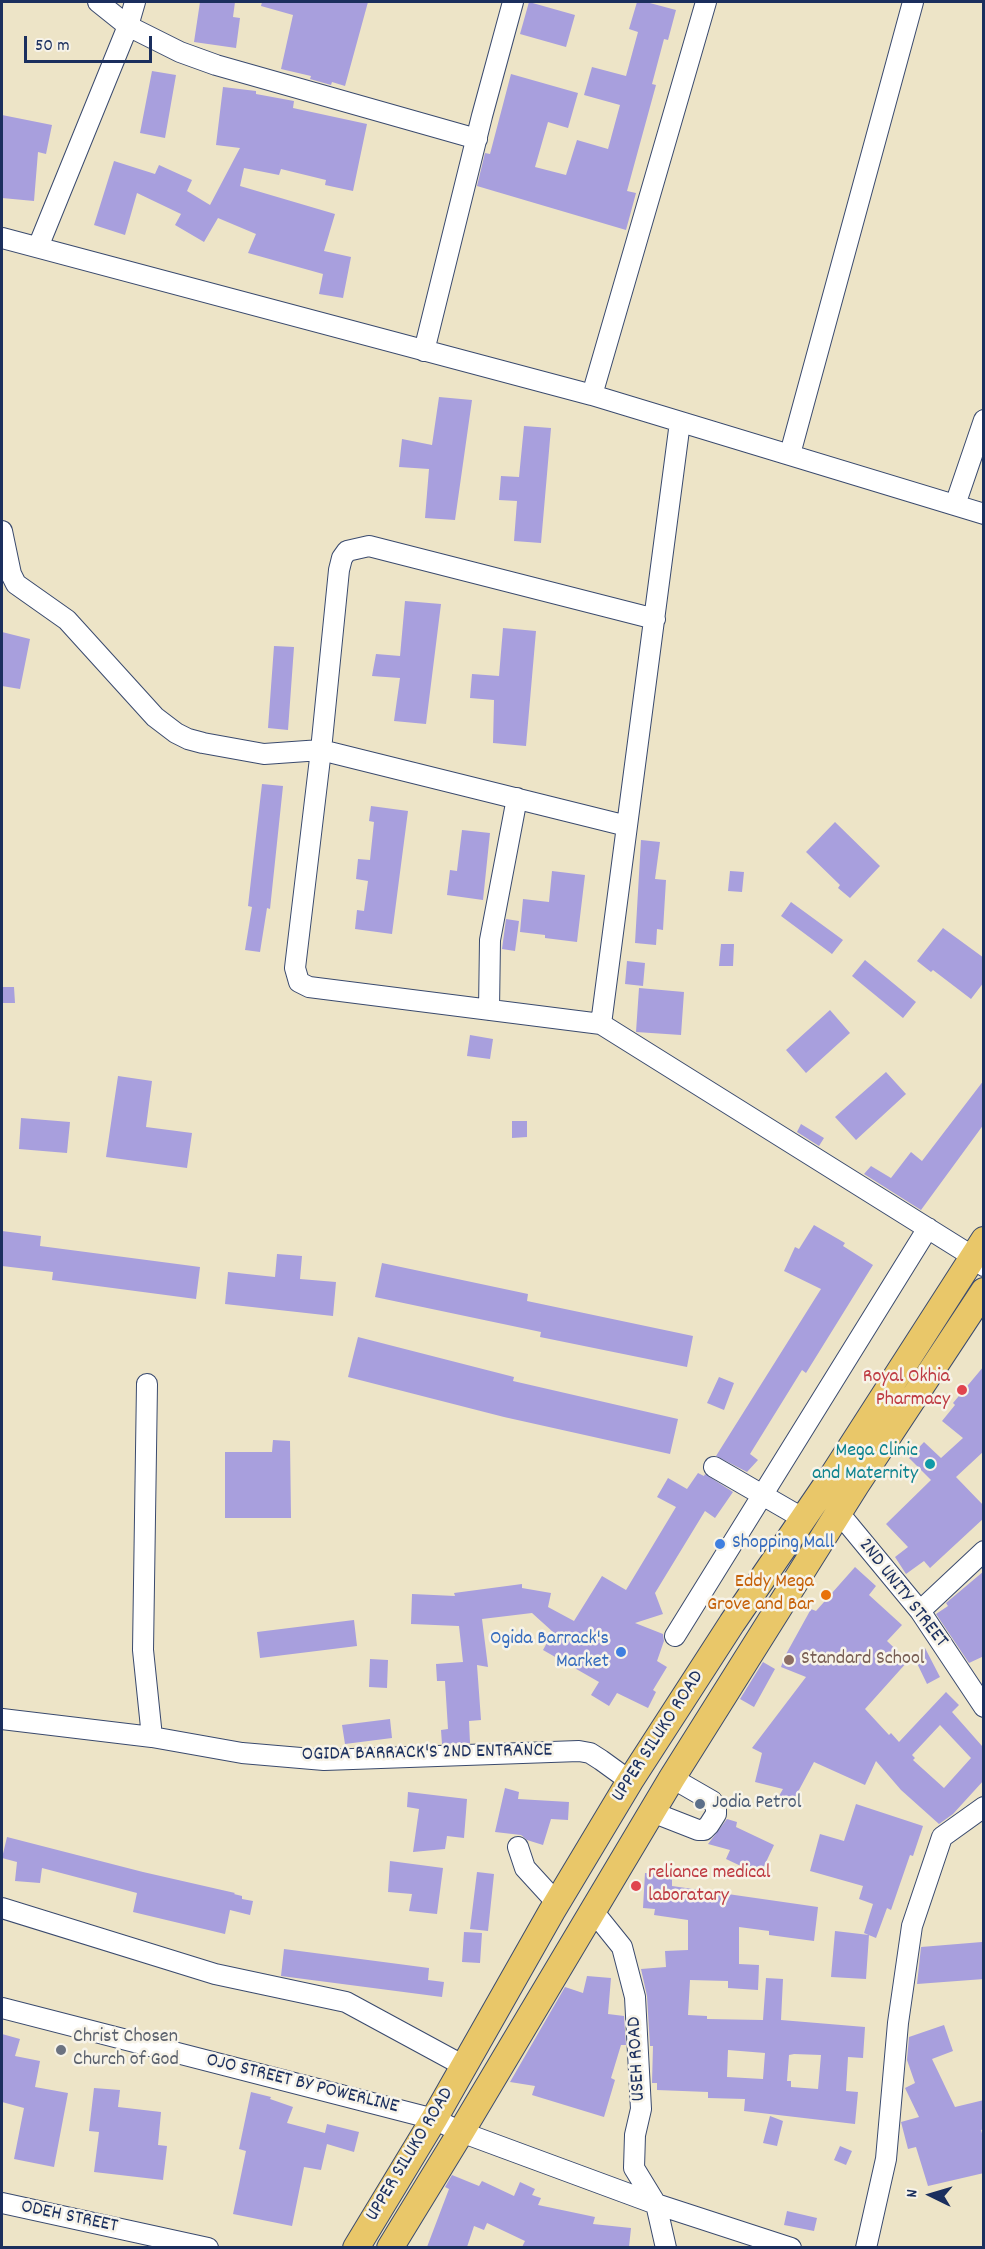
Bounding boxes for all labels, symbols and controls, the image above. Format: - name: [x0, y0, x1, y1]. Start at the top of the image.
- scale bar: [27, 24, 154, 62]
- text: 50 m: [35, 34, 70, 59]
- place label: Royal Okhia Pharmacy: [863, 1366, 950, 1413]
- marker: Royal Okhia Pharmacy: [955, 1383, 969, 1397]
- place label: Mega Clinic and Maternity: [812, 1440, 918, 1487]
- marker: Mega Clinic and Maternity: [923, 1457, 937, 1471]
- place label: Shopping Mall: [732, 1532, 834, 1556]
- street label: 2ND UNITY STREET: [852, 1535, 952, 1653]
- marker: Shopping Mall: [713, 1537, 727, 1551]
- place label: Eddy Mega Grove and Bar: [707, 1571, 814, 1618]
- marker: Eddy Mega Grove and Bar: [819, 1588, 833, 1602]
- place label: Ogida Barrack's Market: [490, 1628, 609, 1675]
- marker: Ogida Barrack's Market: [614, 1645, 628, 1659]
- place label: Standard School: [801, 1648, 925, 1672]
- marker: Standard School: [782, 1653, 796, 1667]
- street label: UPPER SILUKO ROAD: [608, 1667, 710, 1807]
- street label: OGIDA BARRACK'S 2ND ENTRANCE: [301, 1740, 553, 1768]
- place label: Jodia Petrol: [712, 1792, 802, 1816]
- marker: Jodia Petrol: [693, 1797, 707, 1811]
- place label: reliance medical laboratary: [648, 1862, 770, 1909]
- marker: reliance medical laboratary: [629, 1879, 643, 1893]
- street label: USEH ROAD: [624, 2016, 652, 2102]
- place label: Christ Chosen Church of God: [73, 2026, 179, 2073]
- marker: Christ Chosen Church of God: [54, 2043, 68, 2057]
- street label: OJO STREET BY POWERLINE: [203, 2049, 401, 2121]
- street label: UPPER SILUKO ROAD: [362, 2084, 460, 2226]
- north arrow: [901, 2165, 961, 2225]
- text: N: [901, 2188, 924, 2198]
- street label: ODEH STREET: [18, 2196, 120, 2240]

